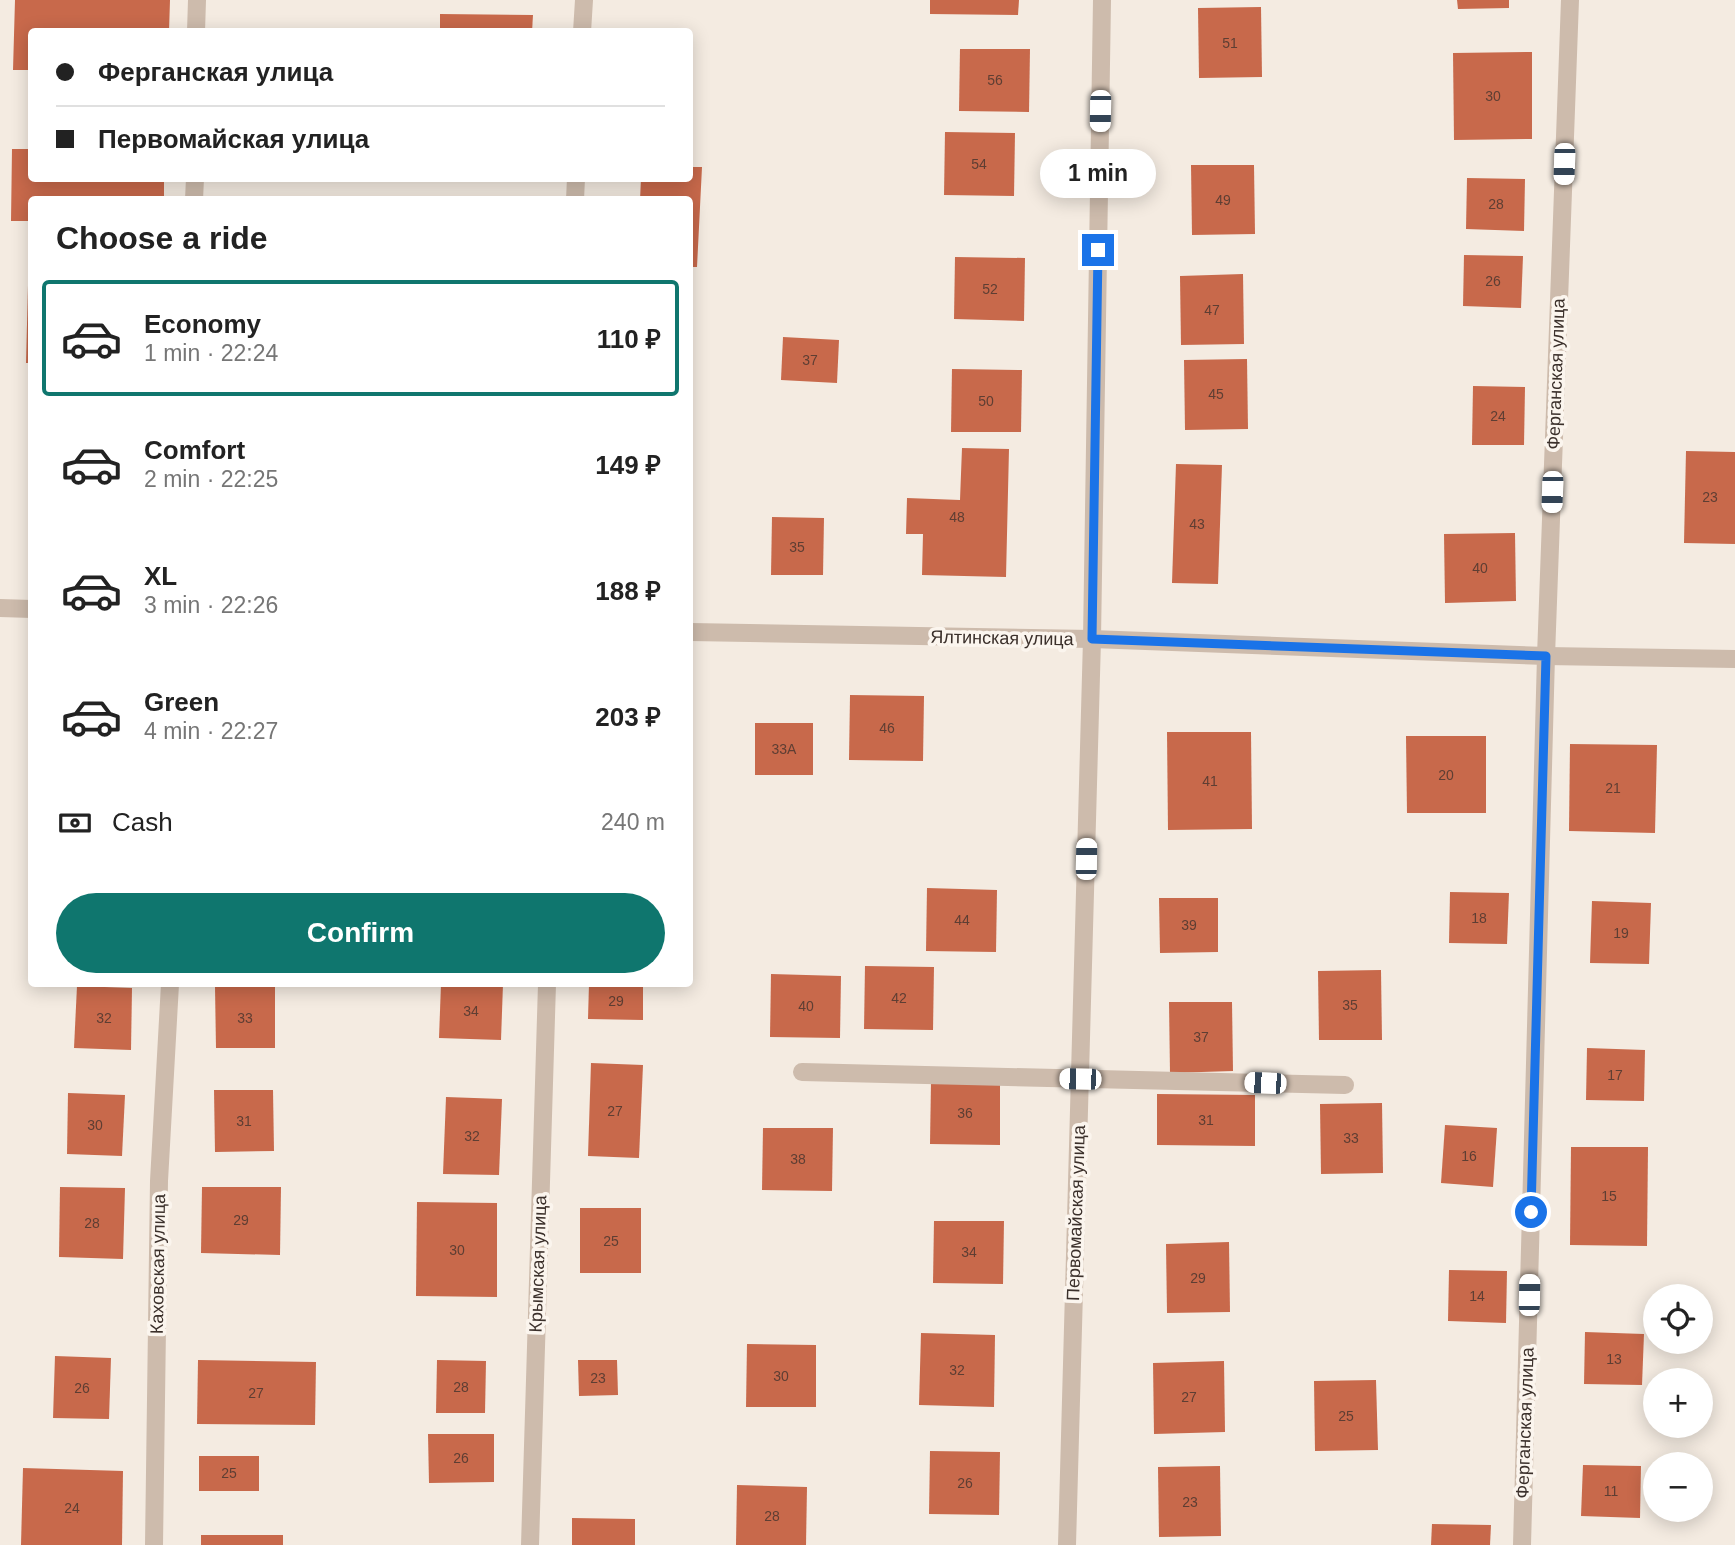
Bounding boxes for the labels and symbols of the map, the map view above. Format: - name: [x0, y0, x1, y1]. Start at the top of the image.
- house number: 51: [1222, 35, 1238, 51]
- house number: 56: [987, 72, 1003, 88]
- house number: 30: [1485, 88, 1501, 104]
- car: [1090, 90, 1111, 132]
- car: [1553, 143, 1576, 185]
- callout: 1 min: [1040, 148, 1156, 198]
- house number: 54: [971, 156, 987, 172]
- house number: 49: [1215, 192, 1231, 208]
- house number: 28: [1488, 196, 1504, 212]
- route end: [1082, 234, 1114, 266]
- house number: 26: [1485, 273, 1501, 289]
- house number: 52: [982, 281, 998, 297]
- street label: Ферганская улица: [1543, 297, 1569, 450]
- house number: 47: [1204, 302, 1220, 318]
- house number: 37: [802, 352, 818, 368]
- house number: 45: [1208, 386, 1224, 402]
- house number: 50: [978, 393, 994, 409]
- house number: 24: [1490, 408, 1506, 424]
- car: [1541, 471, 1564, 513]
- house number: 23: [1702, 489, 1718, 505]
- house number: 48: [949, 509, 965, 525]
- house number: 43: [1189, 516, 1205, 532]
- house number: 35: [789, 539, 805, 555]
- house number: 40: [1472, 560, 1488, 576]
- street label: Ялтинская улица: [930, 627, 1075, 649]
- house number: 46: [879, 720, 895, 736]
- house number: 33А: [772, 741, 797, 757]
- house number: 20: [1438, 767, 1454, 783]
- house number: 41: [1202, 773, 1218, 789]
- house number: 21: [1605, 780, 1621, 796]
- car: [1076, 838, 1097, 880]
- house number: 18: [1471, 910, 1487, 926]
- house number: 44: [954, 912, 970, 928]
- house number: 39: [1181, 917, 1197, 933]
- house number: 19: [1613, 925, 1629, 941]
- house number: 42: [891, 990, 907, 1006]
- house number: 29: [608, 993, 624, 1009]
- house number: 35: [1342, 997, 1358, 1013]
- house number: 40: [798, 998, 814, 1014]
- house number: 34: [463, 1003, 479, 1019]
- house number: 32: [96, 1010, 112, 1026]
- house number: 33: [237, 1010, 253, 1026]
- house number: 37: [1193, 1029, 1209, 1045]
- house number: 17: [1607, 1067, 1623, 1083]
- car: [1059, 1068, 1102, 1090]
- car: [1244, 1072, 1287, 1094]
- house number: 27: [607, 1103, 623, 1119]
- house number: 36: [957, 1105, 973, 1121]
- house number: 31: [1198, 1112, 1214, 1128]
- house number: 31: [236, 1113, 252, 1129]
- house number: 30: [87, 1117, 103, 1133]
- street label: Первомайская улица: [1063, 1124, 1089, 1301]
- house number: 32: [464, 1128, 480, 1144]
- house number: 33: [1343, 1130, 1359, 1146]
- house number: 16: [1461, 1148, 1477, 1164]
- house number: 38: [790, 1151, 806, 1167]
- house number: 15: [1601, 1188, 1617, 1204]
- street label: Каховская улица: [147, 1193, 169, 1334]
- street label: Крымская улица: [526, 1194, 550, 1333]
- route start: [1515, 1196, 1547, 1228]
- house number: 29: [233, 1212, 249, 1228]
- house number: 28: [84, 1215, 100, 1231]
- house number: 25: [603, 1233, 619, 1249]
- house number: 30: [449, 1242, 465, 1258]
- house number: 34: [961, 1244, 977, 1260]
- house number: 29: [1190, 1270, 1206, 1286]
- car: [1519, 1274, 1540, 1316]
- house number: 14: [1469, 1288, 1485, 1304]
- street label: Ферганская улица: [1512, 1346, 1538, 1499]
- house number: 13: [1606, 1351, 1622, 1367]
- house number: 32: [949, 1362, 965, 1378]
- house number: 30: [773, 1368, 789, 1384]
- house number: 23: [590, 1370, 606, 1386]
- house number: 28: [453, 1379, 469, 1395]
- house number: 26: [74, 1380, 90, 1396]
- house number: 27: [248, 1385, 264, 1401]
- house number: 27: [1181, 1389, 1197, 1405]
- house number: 25: [1338, 1408, 1354, 1424]
- house number: 26: [453, 1450, 469, 1466]
- house number: 25: [221, 1465, 237, 1481]
- house number: 26: [957, 1475, 973, 1491]
- house number: 11: [1604, 1483, 1618, 1499]
- house number: 23: [1182, 1494, 1198, 1510]
- house number: 24: [64, 1500, 80, 1516]
- house number: 28: [764, 1508, 780, 1524]

